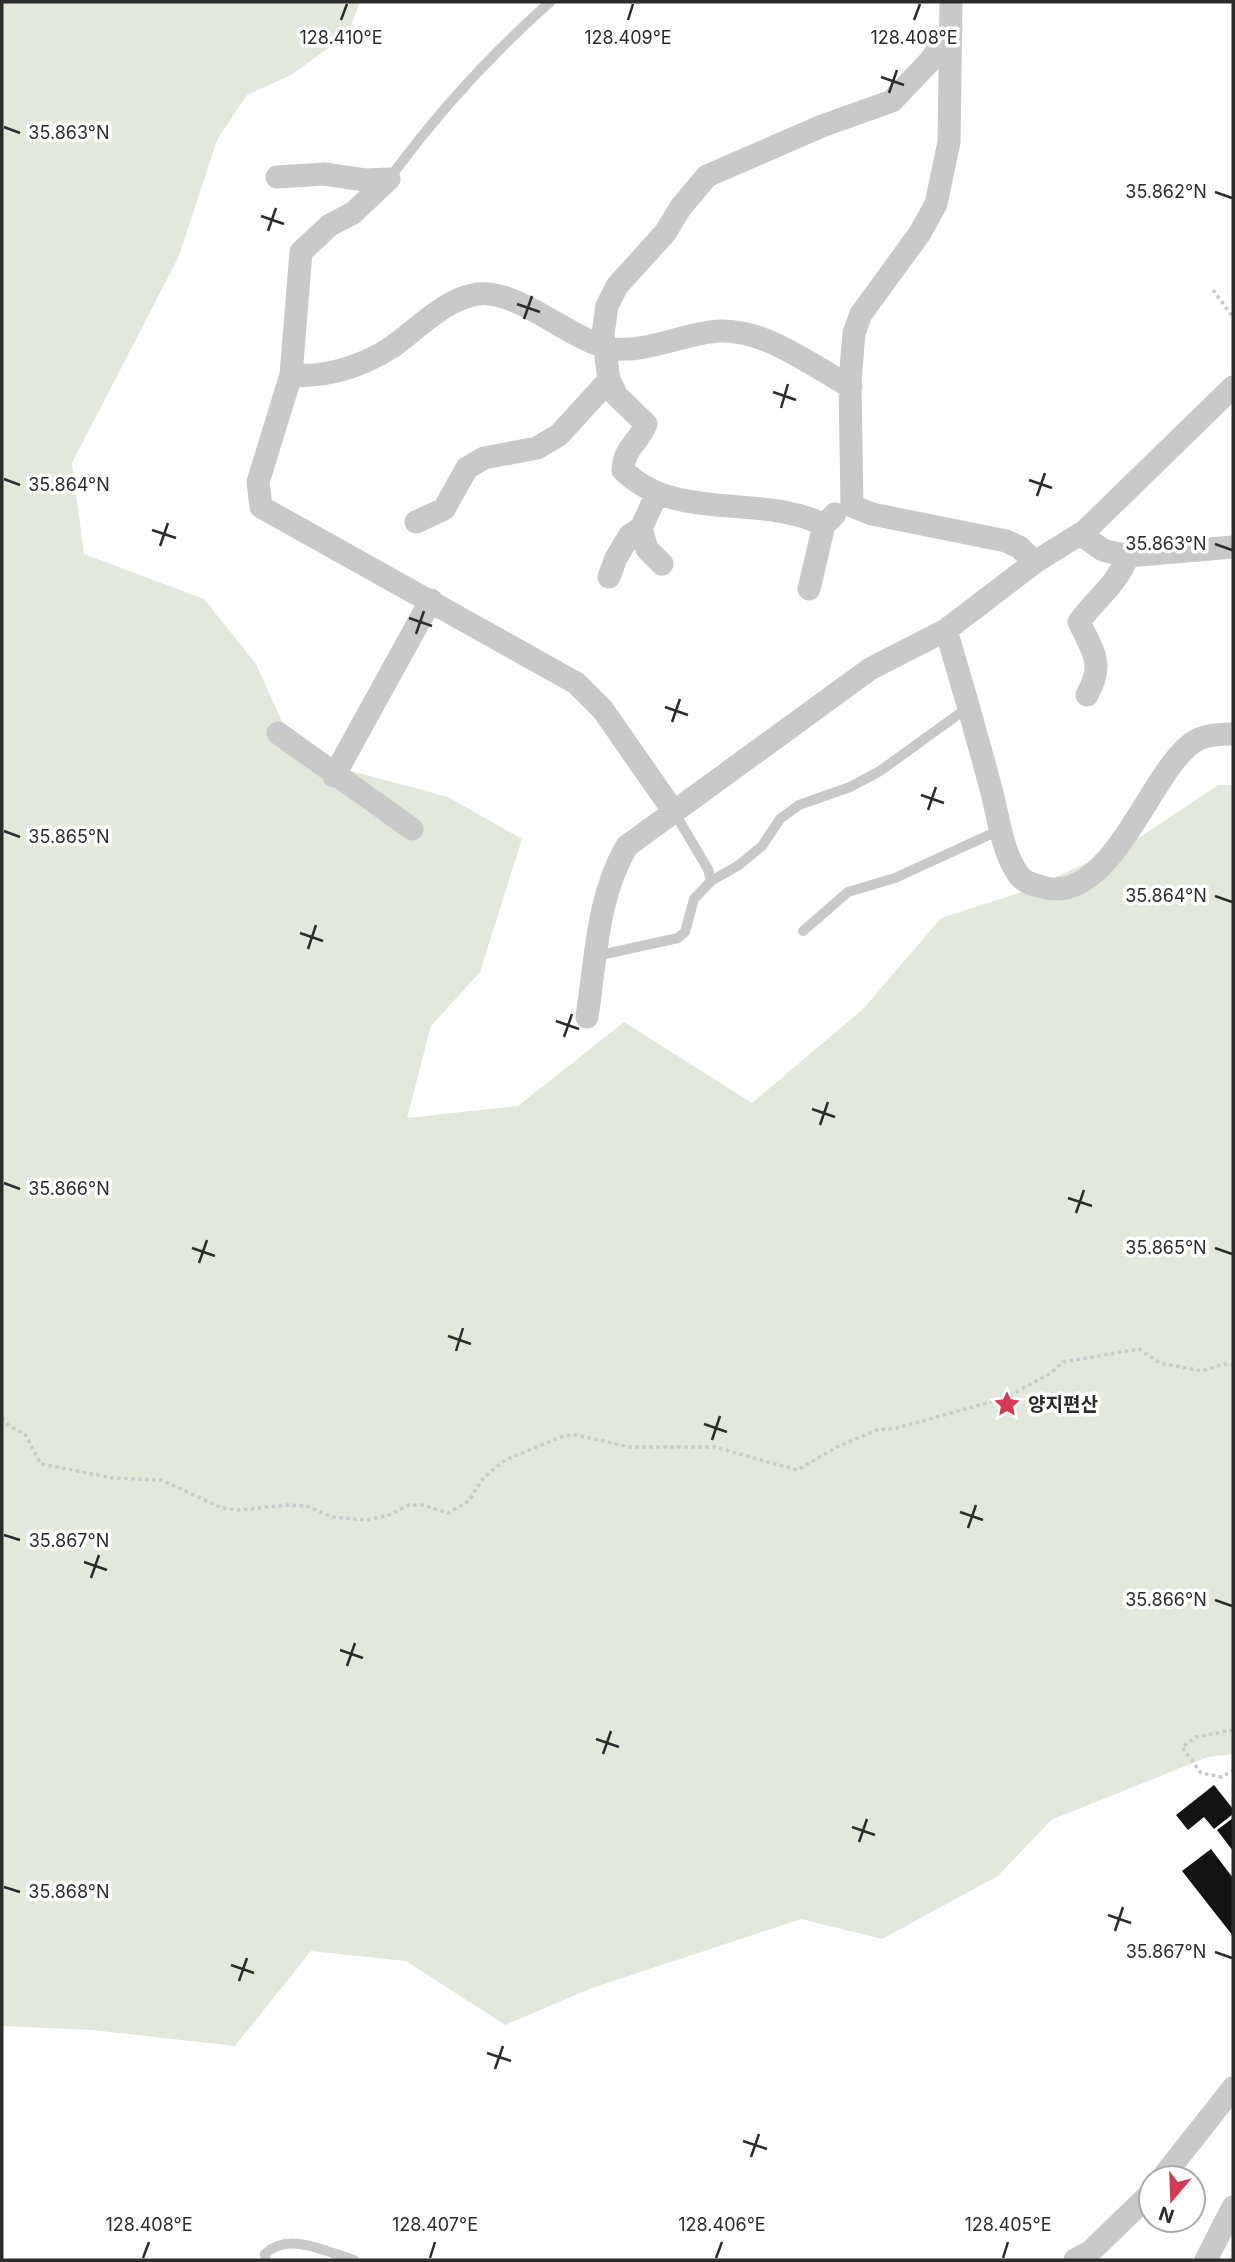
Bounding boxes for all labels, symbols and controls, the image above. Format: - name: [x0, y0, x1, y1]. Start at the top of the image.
- text: 128.410°E: [299, 27, 383, 48]
- text: 128.409°E: [584, 27, 672, 48]
- text: 128.408°E: [870, 27, 958, 48]
- text: 35.863°N: [28, 122, 110, 143]
- text: 35.862°N: [1125, 181, 1207, 202]
- text: 35.864°N: [28, 474, 110, 495]
- text: 35.863°N: [1125, 533, 1207, 554]
- text: 35.865°N: [28, 826, 110, 847]
- text: 35.864°N: [1125, 885, 1207, 906]
- text: 35.866°N: [28, 1178, 110, 1199]
- text: 35.865°N: [1125, 1237, 1207, 1258]
- place icon: 양지편산: [992, 1389, 1022, 1419]
- place label: 양지편산: [1028, 1393, 1098, 1416]
- text: 35.867°N: [29, 1530, 109, 1551]
- text: 35.866°N: [1125, 1589, 1207, 1610]
- text: 35.868°N: [28, 1881, 110, 1902]
- text: 35.867°N: [1126, 1941, 1206, 1962]
- north arrow: [1137, 2164, 1207, 2234]
- text: N: [1156, 2201, 1177, 2228]
- text: 128.408°E: [105, 2214, 193, 2235]
- text: 128.407°E: [392, 2214, 478, 2235]
- text: 128.406°E: [678, 2214, 766, 2235]
- text: 128.405°E: [964, 2214, 1052, 2235]

